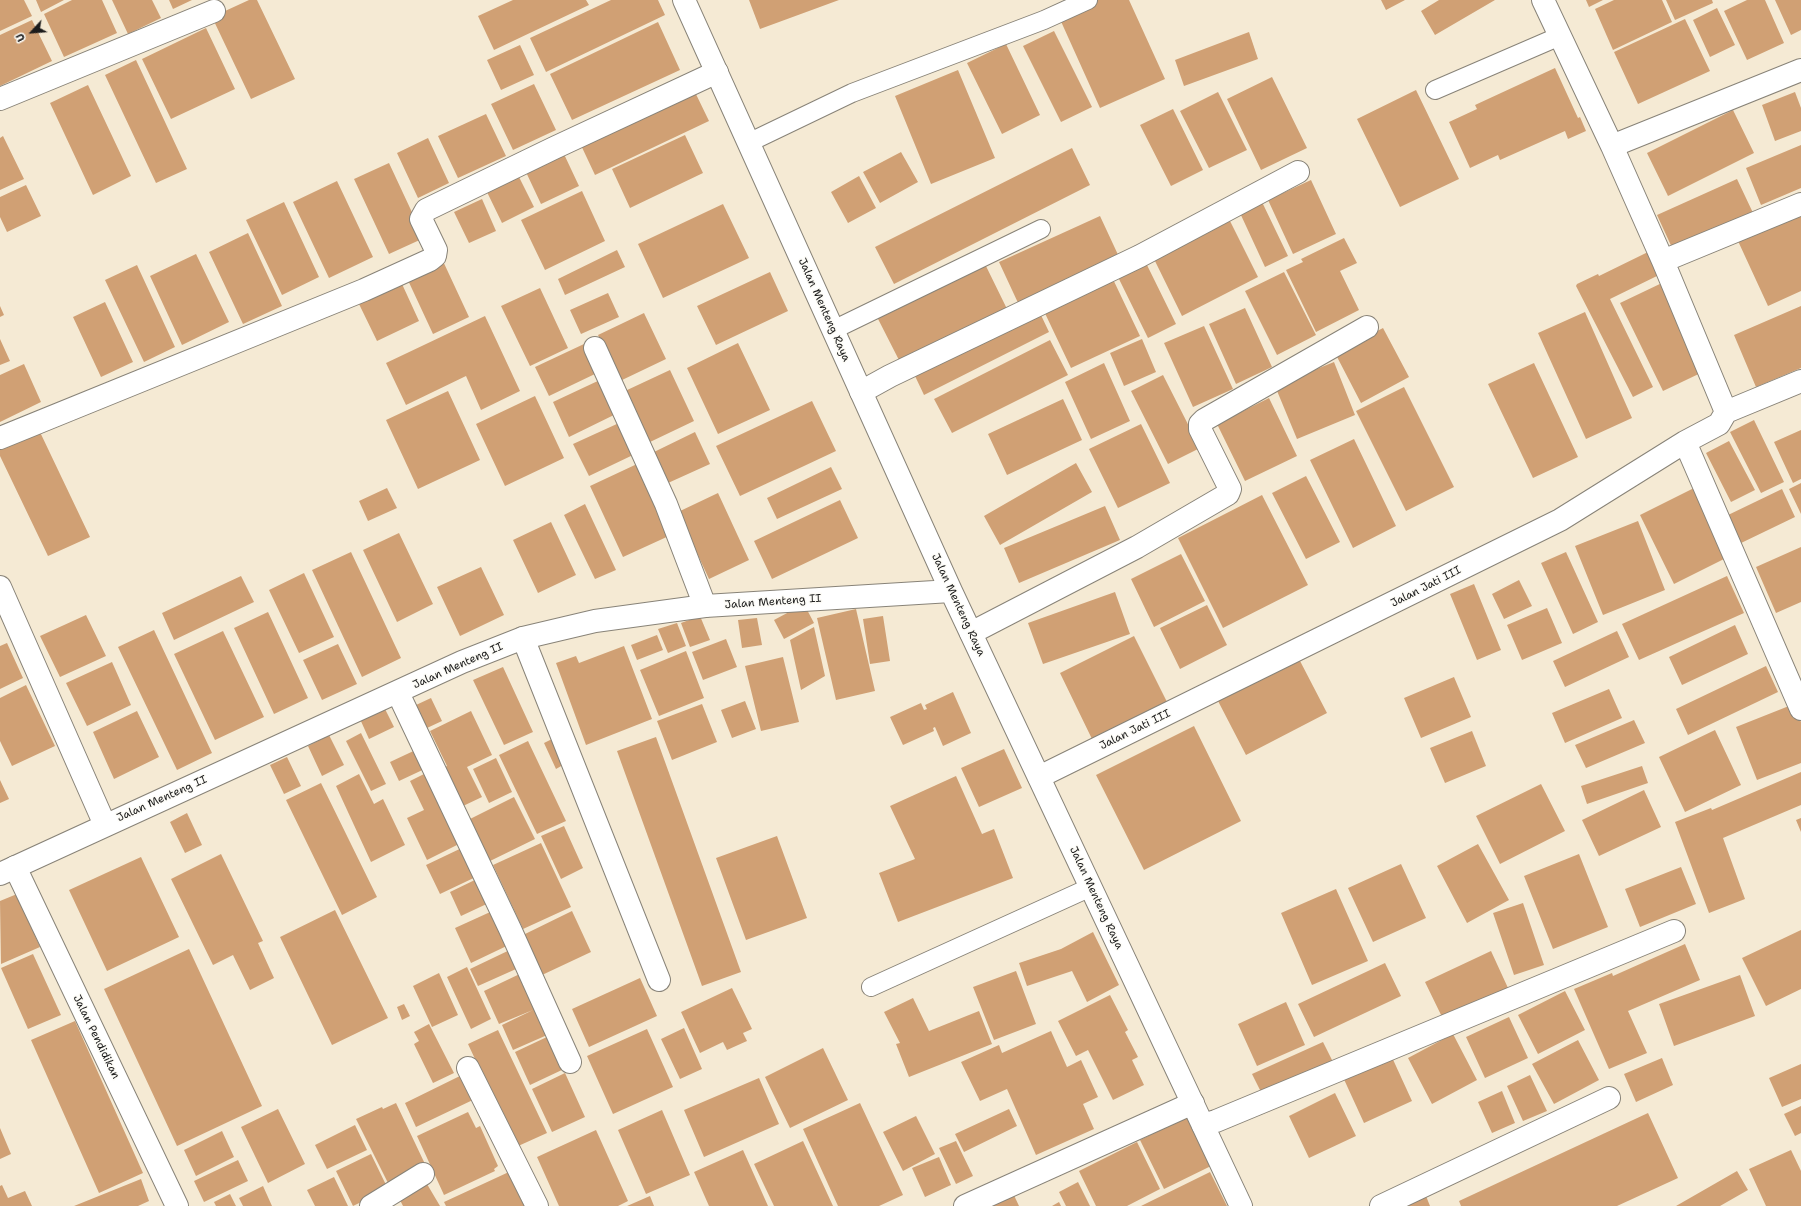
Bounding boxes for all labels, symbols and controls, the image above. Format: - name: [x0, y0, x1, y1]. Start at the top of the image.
- north arrow: [12, 12, 52, 52]
- text: U: [12, 31, 29, 44]
- street label: Jalan Menteng Raya: [795, 256, 853, 364]
- street label: Jalan Menteng Raya: [928, 551, 988, 659]
- street label: Jalan Jati III: [1389, 564, 1463, 610]
- street label: Jalan Menteng II: [724, 592, 822, 612]
- street label: Jalan Menteng II: [411, 640, 505, 692]
- street label: Jalan Jati III: [1097, 707, 1173, 753]
- street label: Jalan Menteng II: [115, 773, 209, 825]
- street label: Jalan Menteng Raya: [1066, 844, 1126, 952]
- street label: Jalan Pendidikan: [70, 993, 122, 1081]

